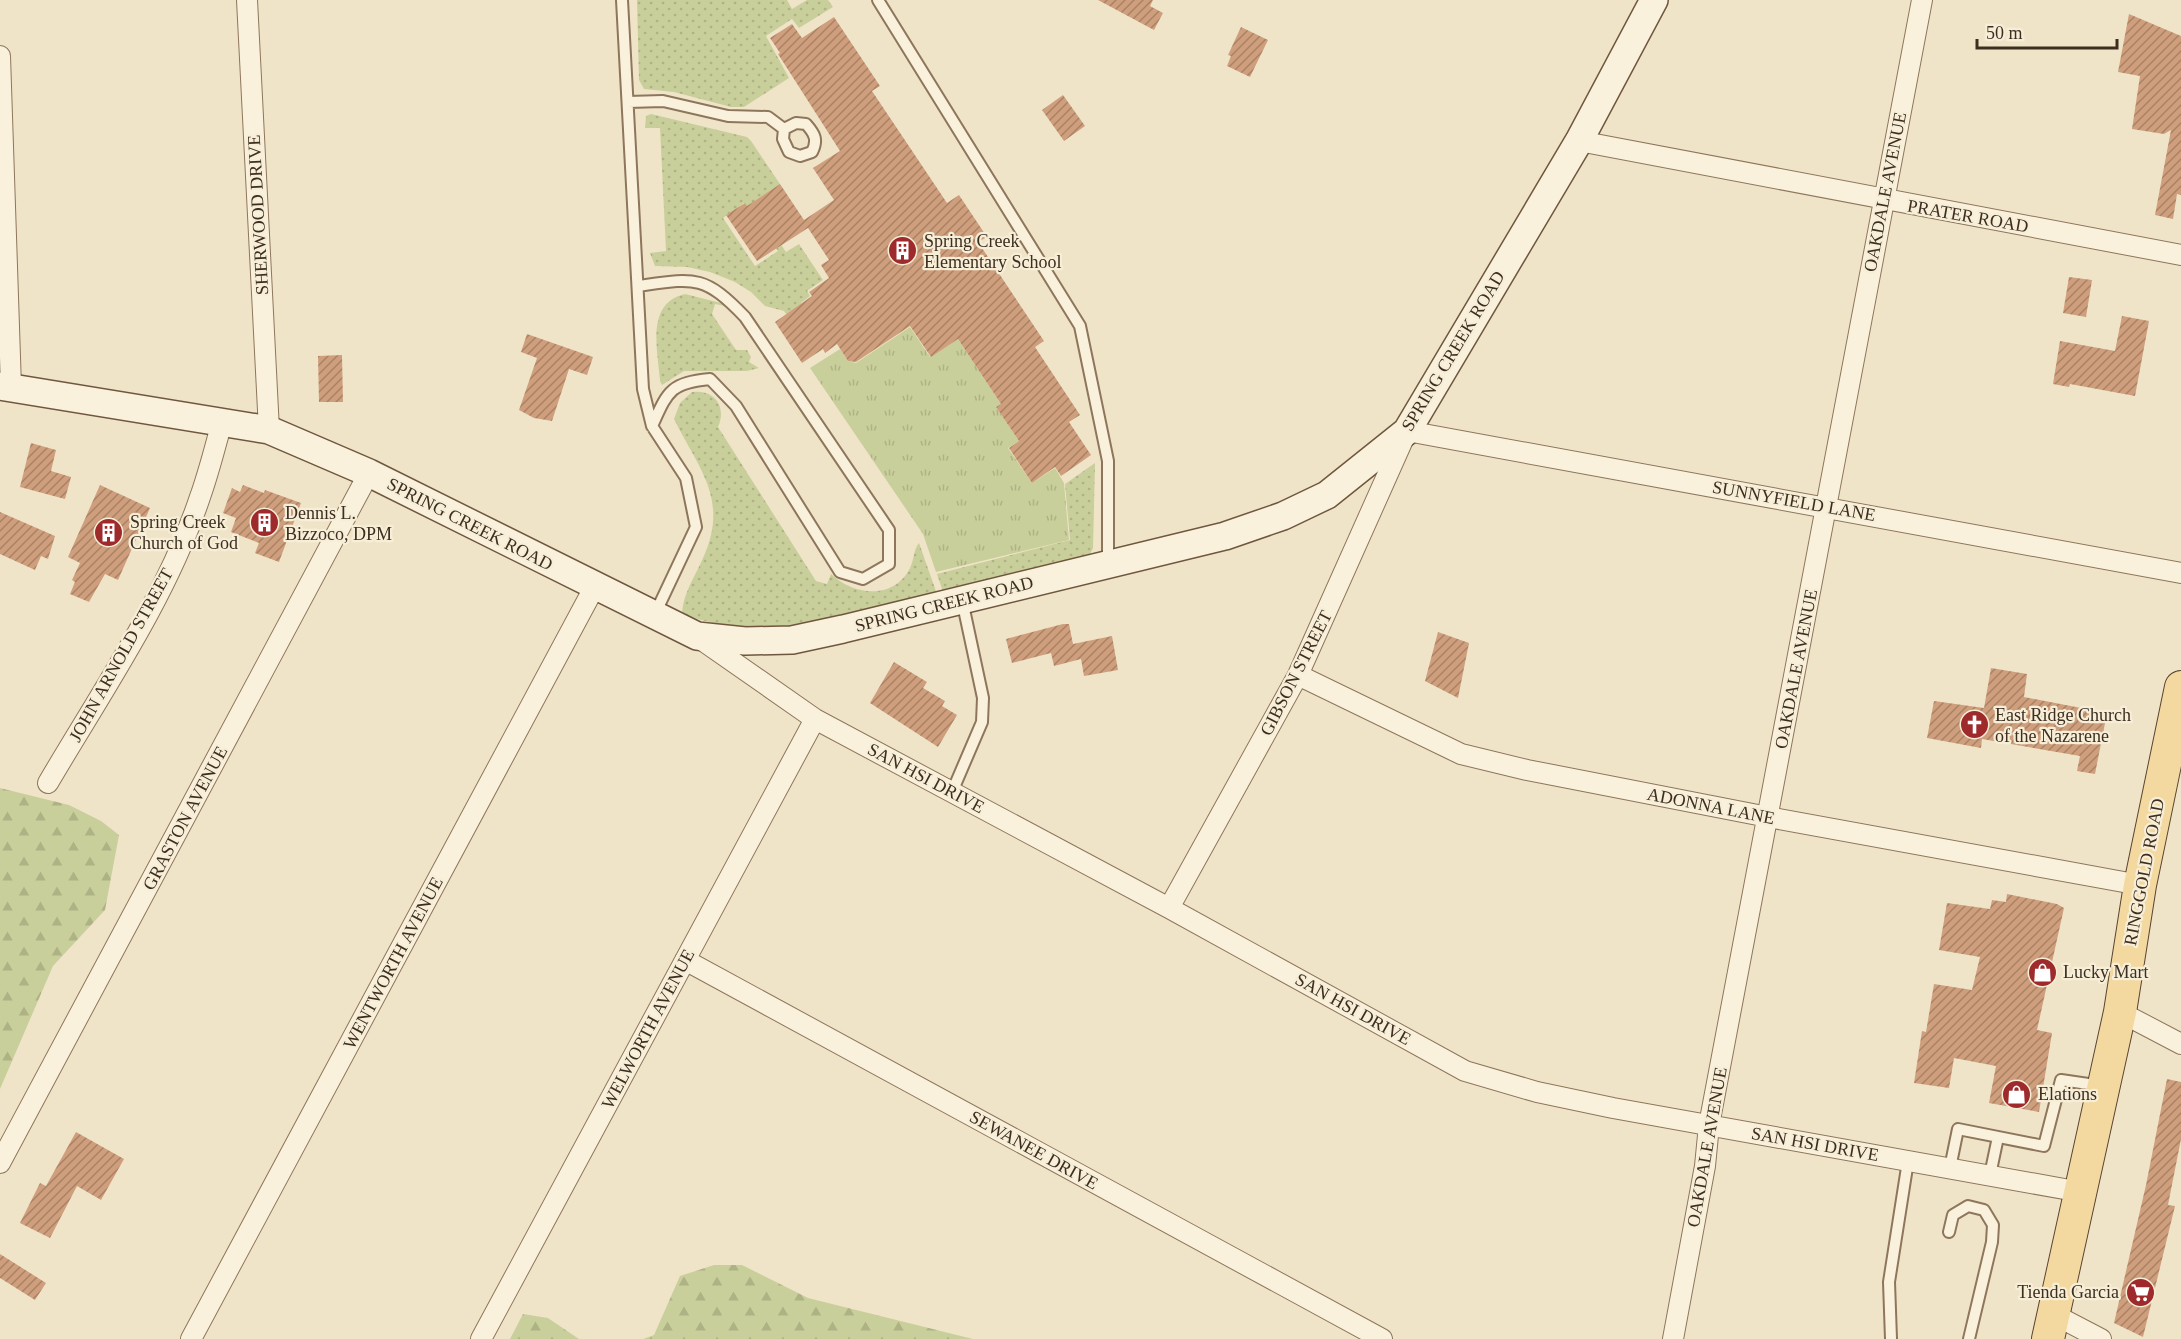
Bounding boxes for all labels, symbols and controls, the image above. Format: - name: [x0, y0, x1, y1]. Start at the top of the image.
- scale bar: [1977, 12, 2116, 50]
- text: 50 m: [1986, 23, 2023, 43]
- street label: OAKDALE AVENUE: [1860, 110, 1910, 274]
- street label: SHERWOOD DRIVE: [244, 134, 272, 296]
- street label: PRATER ROAD: [1906, 196, 2030, 236]
- place label: Spring Creek Elementary School: [924, 231, 1061, 272]
- building icon: Spring Creek Elementary School: [887, 235, 919, 267]
- street label: SPRING CREEK ROAD: [1397, 267, 1509, 435]
- street label: SPRING CREEK ROAD: [384, 474, 556, 574]
- street label: SUNNYFIELD LANE: [1711, 477, 1877, 525]
- place label: Dennis L. Bizzoco, DPM: [285, 503, 392, 544]
- building icon: Dennis L. Bizzoco, DPM: [248, 507, 280, 539]
- place label: Spring Creek Church of God: [130, 512, 238, 553]
- building icon: Spring Creek Church of God: [93, 516, 125, 548]
- street label: JOHN ARNOLD STREET: [65, 565, 177, 745]
- street label: SPRING CREEK ROAD: [853, 572, 1035, 636]
- street label: OAKDALE AVENUE: [1771, 587, 1821, 751]
- street label: GIBSON STREET: [1256, 607, 1336, 739]
- place label: East Ridge Church of the Nazarene: [1995, 705, 2131, 746]
- church icon: East Ridge Church of the Nazarene: [1958, 709, 1990, 741]
- street label: SAN HSI DRIVE: [864, 739, 988, 817]
- street label: GRASTON AVENUE: [139, 743, 231, 893]
- street label: ADONNA LANE: [1646, 784, 1776, 828]
- street label: RINGGOLD ROAD: [2120, 797, 2168, 947]
- street label: WENTWORTH AVENUE: [339, 874, 447, 1052]
- street label: WELWORTH AVENUE: [597, 946, 699, 1112]
- shop icon: Lucky Mart: [2026, 956, 2058, 988]
- place label: Lucky Mart: [2063, 962, 2148, 982]
- street label: SAN HSI DRIVE: [1292, 969, 1414, 1049]
- street label: OAKDALE AVENUE: [1683, 1065, 1731, 1229]
- shop icon: Elations: [2001, 1078, 2033, 1110]
- place label: Elations: [2038, 1084, 2097, 1104]
- street label: SEWANEE DRIVE: [966, 1106, 1102, 1194]
- street label: SAN HSI DRIVE: [1750, 1123, 1880, 1165]
- supermarket icon: Tienda Garcia: [2124, 1276, 2156, 1308]
- place label: Tienda Garcia: [2017, 1282, 2119, 1302]

